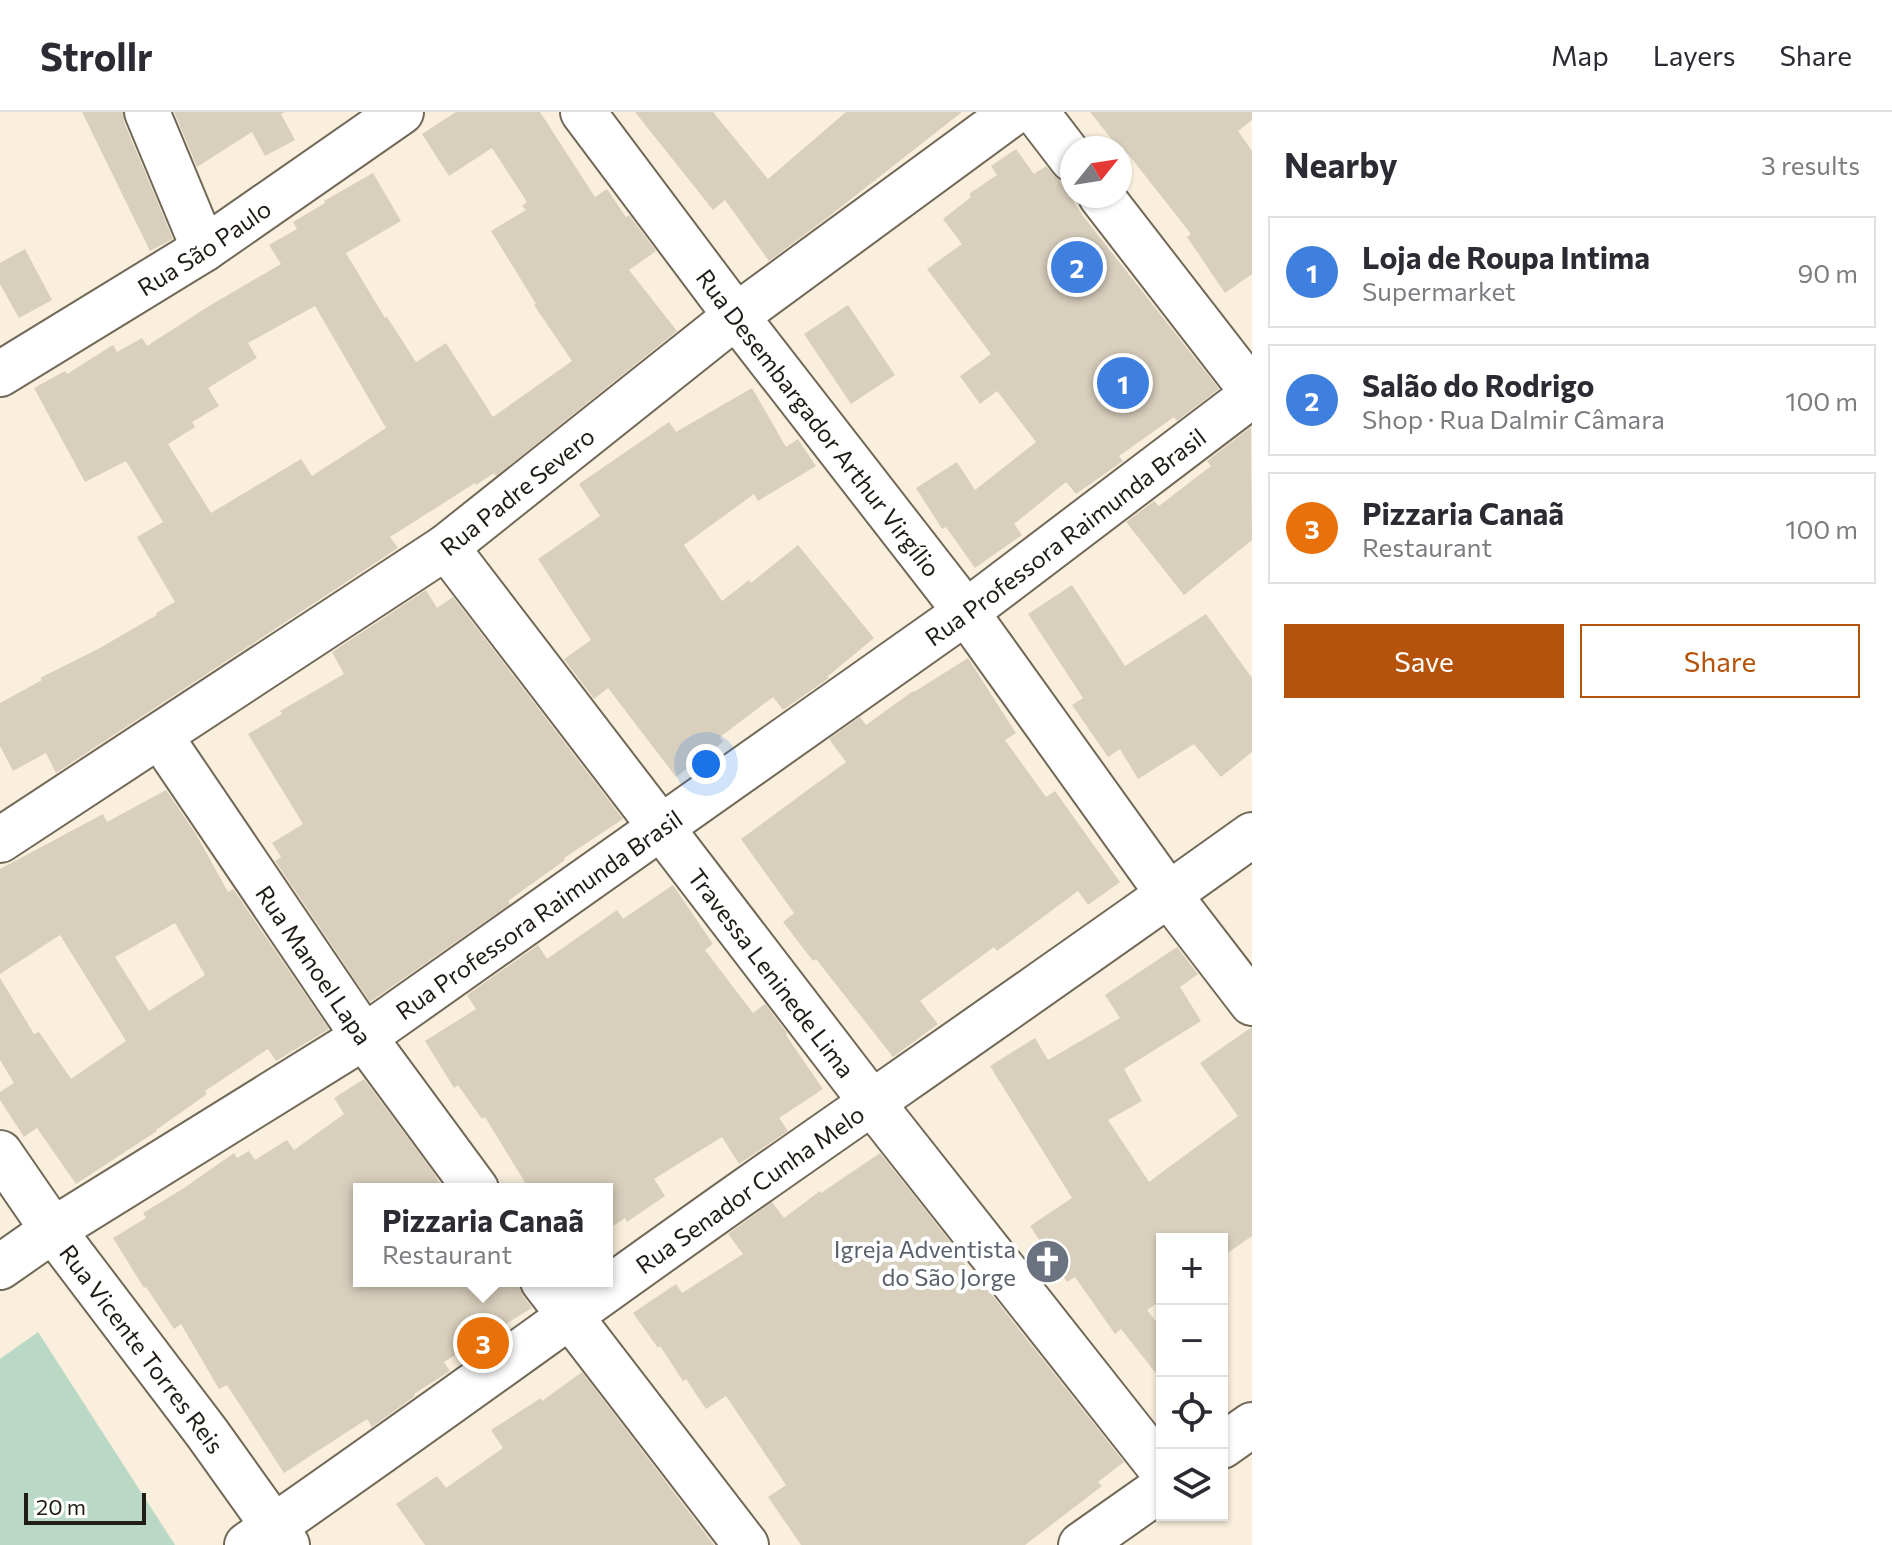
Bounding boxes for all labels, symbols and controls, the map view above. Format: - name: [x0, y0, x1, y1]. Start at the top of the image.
- text: Strollr: [40, 32, 153, 79]
- text: Map: [1551, 38, 1609, 72]
- text: Layers: [1653, 38, 1735, 72]
- text: Share: [1779, 38, 1852, 72]
- north arrow: [1060, 136, 1132, 208]
- text: Nearby: [1284, 143, 1398, 185]
- text: 3 results: [1761, 149, 1860, 180]
- street label: Rua São Paulo: [132, 193, 276, 301]
- pin: 2: [1051, 237, 1103, 297]
- text: Loja de Roupa Intima: [1362, 238, 1650, 275]
- text: 1: [1306, 257, 1318, 288]
- text: 90 m: [1798, 257, 1858, 288]
- street label: Rua Desembargador Arthur Virgílio: [691, 263, 947, 582]
- text: Supermarket: [1362, 275, 1516, 306]
- pin: 1: [1097, 353, 1149, 413]
- text: Salão do Rodrigo: [1362, 366, 1594, 403]
- text: 2: [1305, 385, 1319, 416]
- text: 100 m: [1785, 385, 1858, 416]
- text: Shop · Rua Dalmir Câmara: [1362, 403, 1665, 434]
- street label: Rua Padre Severo: [434, 420, 600, 561]
- street label: Rua Professora Raimunda Brasil: [919, 421, 1211, 651]
- text: Pizzaria Canaã: [1362, 494, 1564, 531]
- text: 3: [1304, 513, 1320, 544]
- text: 100 m: [1785, 513, 1858, 544]
- text: Restaurant: [1362, 531, 1492, 562]
- button: Save: [1284, 624, 1564, 698]
- button: Share: [1580, 624, 1860, 698]
- your location: [686, 744, 726, 784]
- street label: Rua Professora Raimunda Brasil: [390, 803, 687, 1025]
- street label: Travessa Leninede Lima: [683, 862, 861, 1083]
- street label: Rua Manoel Lapa: [251, 879, 379, 1050]
- street label: Rua Senador Cunha Melo: [630, 1098, 869, 1279]
- popup: [353, 1183, 613, 1287]
- text: Pizzaria Canaã: [382, 1201, 584, 1238]
- map controls: [1156, 1233, 1228, 1521]
- button: +: [1156, 1233, 1228, 1305]
- place label: Igreja Adventista do São Jorge: [834, 1234, 1016, 1291]
- street label: Rua Vicente Torres Reis: [54, 1238, 231, 1458]
- text: Restaurant: [382, 1238, 512, 1269]
- church icon: Igreja Adventista do São Jorge: [1023, 1238, 1071, 1286]
- button: −: [1156, 1305, 1228, 1377]
- pin: 3: [457, 1313, 509, 1373]
- button: locate: [1156, 1377, 1228, 1449]
- button: layers: [1156, 1449, 1228, 1521]
- scale bar: [24, 1489, 146, 1525]
- text: 20 m: [36, 1493, 86, 1520]

